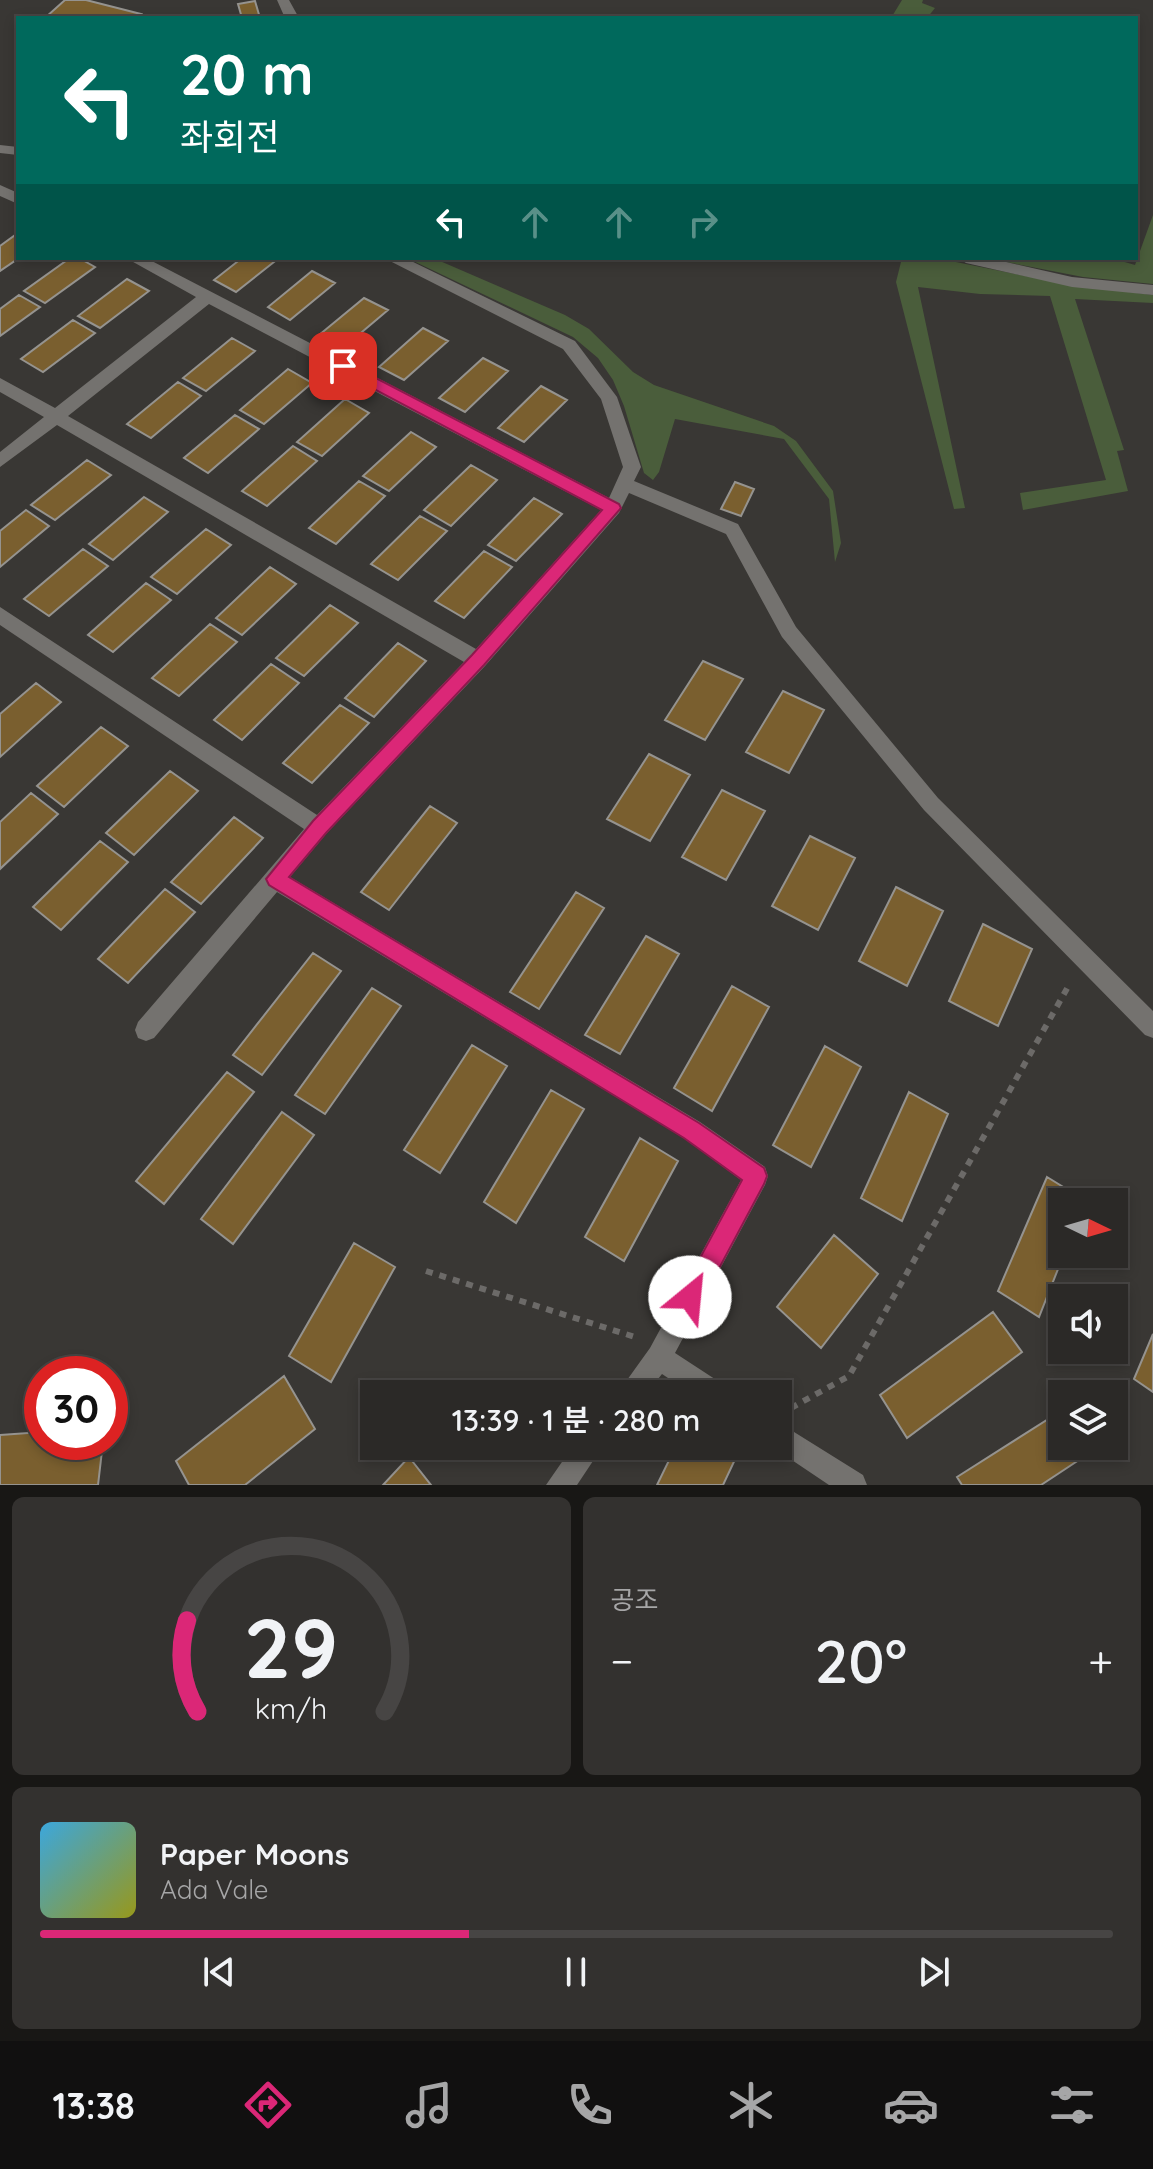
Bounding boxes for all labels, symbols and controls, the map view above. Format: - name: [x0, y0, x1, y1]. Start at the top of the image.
- text: 20 m: [180, 39, 314, 109]
- icon: left: [48, 48, 152, 152]
- text: 좌회전: [180, 114, 279, 159]
- icon: left: [429, 200, 473, 244]
- icon: ahead: [513, 200, 557, 244]
- icon: ahead: [597, 200, 641, 244]
- icon: right: [681, 200, 725, 244]
- pin: [309, 332, 377, 400]
- icon: arrive: [321, 344, 365, 388]
- north arrow: [1048, 1188, 1128, 1268]
- map controls: [1048, 1188, 1128, 1460]
- position arrow: [648, 1255, 732, 1339]
- button: sound: [1048, 1284, 1128, 1364]
- speed limit sign: 30: [24, 1356, 128, 1460]
- button: layers: [1048, 1380, 1128, 1460]
- text: 13:39 · 1 분 · 280 m: [452, 1401, 700, 1439]
- text: 공조: [611, 1583, 658, 1616]
- text: 29: [244, 1595, 339, 1699]
- text: 20°: [814, 1623, 907, 1698]
- text: −: [611, 1633, 633, 1688]
- text: +: [1088, 1633, 1113, 1688]
- text: km/h: [255, 1690, 328, 1726]
- text: Paper Moons: [160, 1835, 349, 1873]
- text: Ada Vale: [160, 1873, 269, 1906]
- icon: previous: [197, 1950, 241, 1994]
- icon: pause: [554, 1950, 598, 1994]
- icon: next: [912, 1950, 956, 1994]
- icon: directions: [240, 2077, 296, 2133]
- icon: music: [401, 2077, 457, 2133]
- icon: phone: [562, 2077, 618, 2133]
- icon: climate: [723, 2077, 779, 2133]
- icon: car: [883, 2077, 939, 2133]
- icon: filters: [1044, 2077, 1100, 2133]
- text: 13:38: [52, 2083, 135, 2128]

